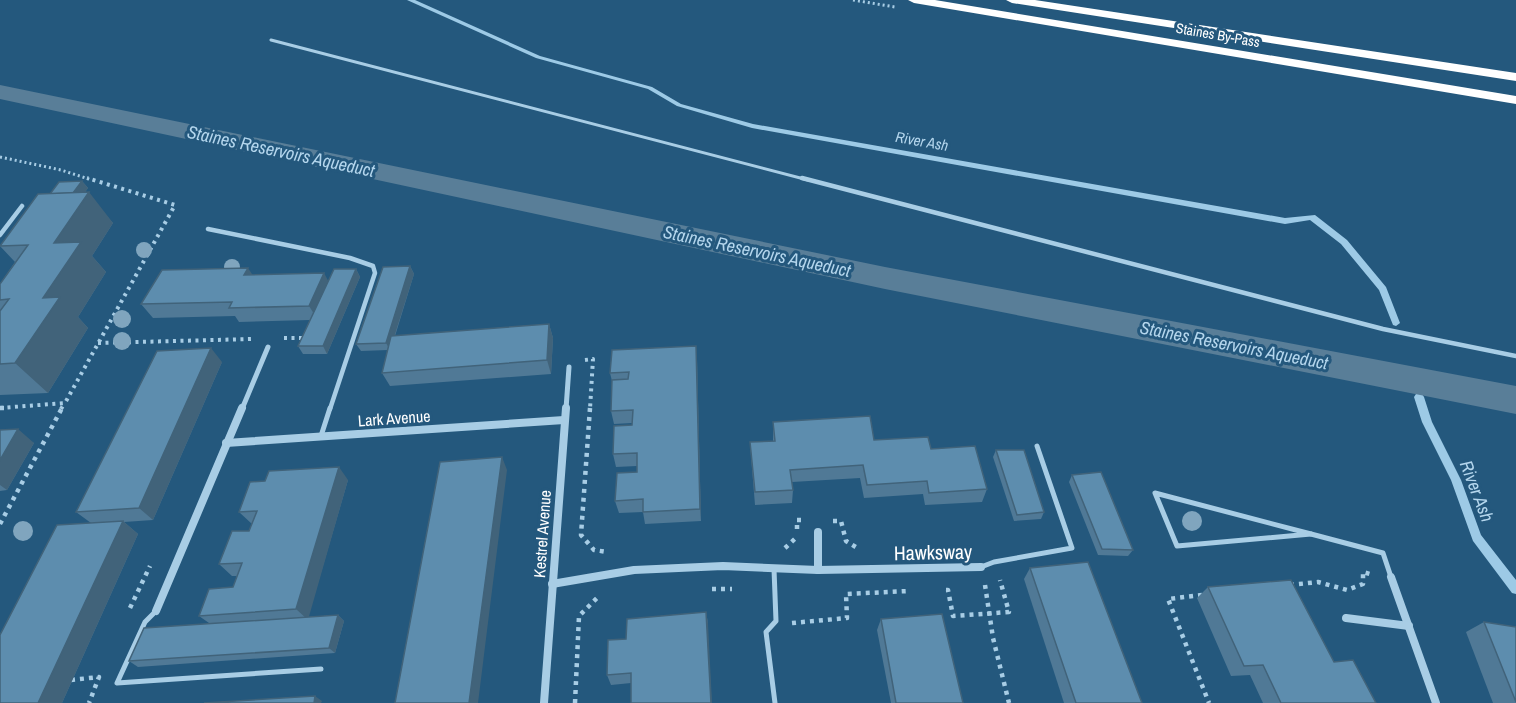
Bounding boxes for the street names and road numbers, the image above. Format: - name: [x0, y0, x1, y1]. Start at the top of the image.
- street label: Staines By-Pass: [1175, 19, 1262, 51]
- street label: Lark Avenue: [357, 404, 431, 432]
- street label: Kestrel Avenue: [528, 489, 556, 579]
- street label: Hawksway: [894, 538, 973, 566]

